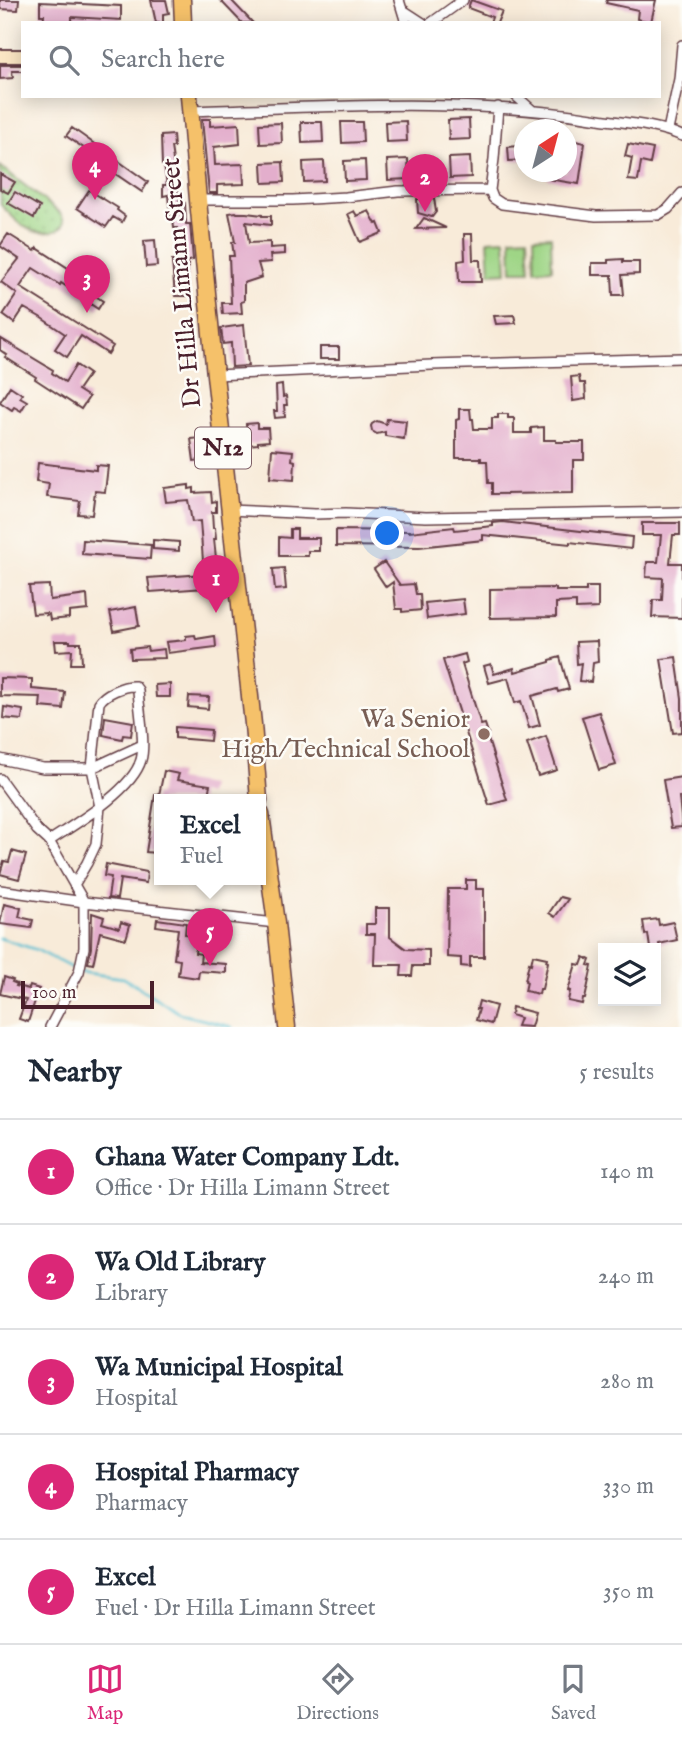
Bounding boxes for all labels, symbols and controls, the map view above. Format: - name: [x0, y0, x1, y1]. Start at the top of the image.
- search box: [21, 21, 661, 98]
- icon: search: [45, 41, 83, 79]
- text: Search here: [101, 43, 225, 76]
- north arrow: [514, 119, 577, 182]
- pin: 4: [72, 142, 118, 200]
- pin: 2: [402, 154, 448, 212]
- street label: Dr Hilla Limann Street: [155, 156, 209, 410]
- pin: 3: [64, 255, 110, 313]
- road number: N12: [195, 428, 251, 468]
- your location: [370, 516, 404, 550]
- pin: 1: [193, 555, 239, 613]
- place label: Wa Senior High/Technical School: [221, 703, 471, 766]
- marker: Wa Senior High/Technical School: [476, 726, 492, 742]
- popup: [154, 794, 266, 885]
- text: Excel: [180, 809, 240, 842]
- text: Fuel: [180, 842, 223, 871]
- pin: 5: [187, 908, 233, 966]
- map controls: [598, 943, 661, 1006]
- button: layers: [598, 943, 661, 1006]
- scale bar: [21, 978, 154, 1010]
- text: 100 m: [32, 981, 76, 1005]
- text: Nearby: [28, 1054, 121, 1092]
- text: 5 results: [579, 1058, 654, 1087]
- text: Ghana Water Company Ldt.: [95, 1141, 399, 1174]
- text: 1: [47, 1157, 55, 1186]
- text: 140 m: [600, 1157, 654, 1186]
- text: Office · Dr Hilla Limann Street: [95, 1174, 390, 1203]
- text: Wa Old Library: [95, 1246, 265, 1279]
- text: 2: [46, 1262, 56, 1291]
- text: 240 m: [598, 1262, 654, 1291]
- text: Library: [95, 1279, 168, 1308]
- text: Wa Municipal Hospital: [95, 1351, 343, 1384]
- text: 3: [47, 1367, 55, 1396]
- text: 280 m: [600, 1367, 654, 1396]
- text: Hospital: [95, 1384, 177, 1413]
- text: Hospital Pharmacy: [95, 1456, 299, 1489]
- text: 4: [45, 1472, 57, 1501]
- text: 330 m: [603, 1472, 654, 1501]
- text: Pharmacy: [95, 1489, 188, 1518]
- text: Excel: [95, 1561, 156, 1594]
- text: 5: [47, 1577, 55, 1606]
- text: 350 m: [603, 1577, 654, 1606]
- text: Fuel · Dr Hilla Limann Street: [95, 1594, 376, 1623]
- tab: Map: [86, 1660, 124, 1726]
- tab: Directions: [296, 1660, 379, 1726]
- tab: Saved: [551, 1660, 596, 1726]

